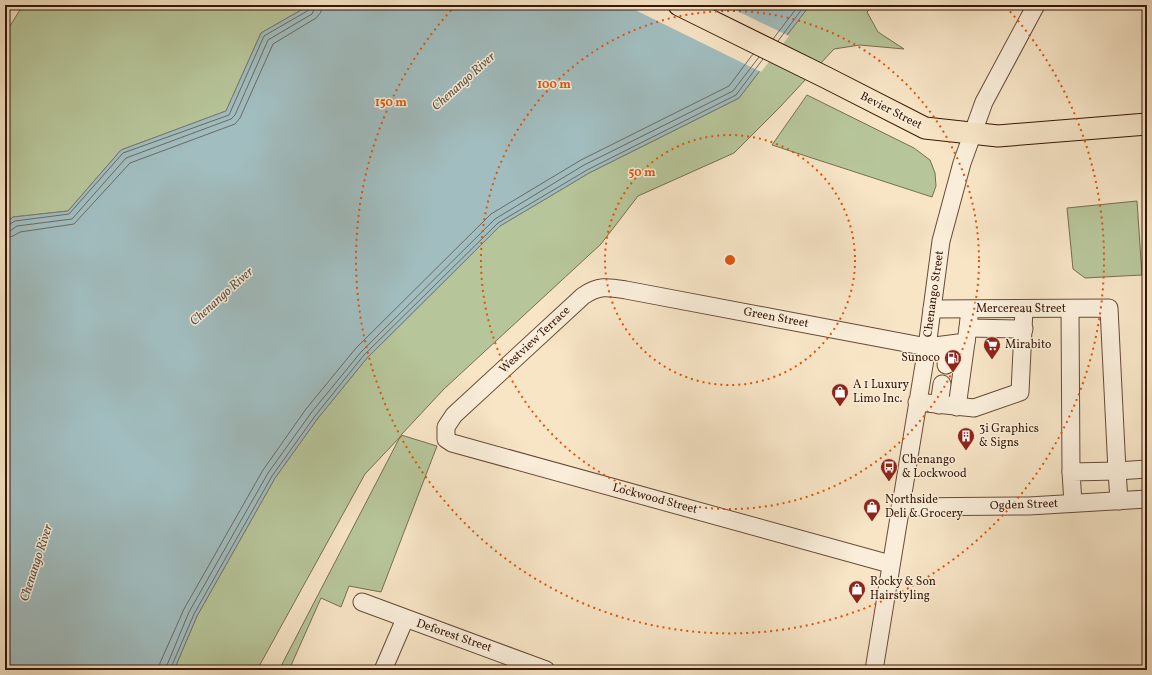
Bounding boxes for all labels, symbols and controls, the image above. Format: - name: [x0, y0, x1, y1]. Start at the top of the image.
- water label: Chenango River: [428, 48, 500, 115]
- text: 100 m: [537, 77, 571, 93]
- street label: Bevier Street: [857, 89, 925, 133]
- text: 150 m: [375, 95, 407, 111]
- text: 50 m: [628, 165, 656, 181]
- street label: Chenango Street: [920, 250, 948, 338]
- centre of rings: [723, 253, 737, 267]
- water label: Chenango River: [186, 263, 258, 330]
- street label: Mercereau Street: [976, 301, 1066, 317]
- street label: Westview Terrace: [496, 303, 574, 377]
- street label: Green Street: [742, 304, 810, 332]
- supermarket icon: Mirabito: [982, 335, 1002, 360]
- place label: Mirabito: [1005, 337, 1051, 353]
- fuel station icon: Sunoco: [943, 348, 963, 373]
- place label: Sunoco: [901, 350, 940, 366]
- place label: A 1 Luxury Limo Inc.: [853, 377, 909, 407]
- shop icon: A 1 Luxury Limo Inc.: [830, 382, 850, 407]
- place label: 3i Graphics & Signs: [979, 421, 1039, 451]
- building icon: 3i Graphics & Signs: [956, 426, 976, 451]
- place label: Chenango & Lockwood: [902, 452, 967, 482]
- bus stop icon: Chenango & Lockwood: [879, 457, 899, 482]
- street label: Lockwood Street: [611, 480, 699, 518]
- place label: Northside Deli & Grocery: [885, 492, 964, 522]
- street label: Ogden Street: [990, 496, 1058, 514]
- shop icon: Northside Deli & Grocery: [862, 497, 882, 522]
- water label: Chenango River: [16, 522, 58, 604]
- place label: Rocky & Son Hairstyling: [870, 574, 936, 604]
- shop icon: Rocky & Son Hairstyling: [847, 579, 867, 604]
- street label: Deforest Street: [414, 616, 494, 656]

